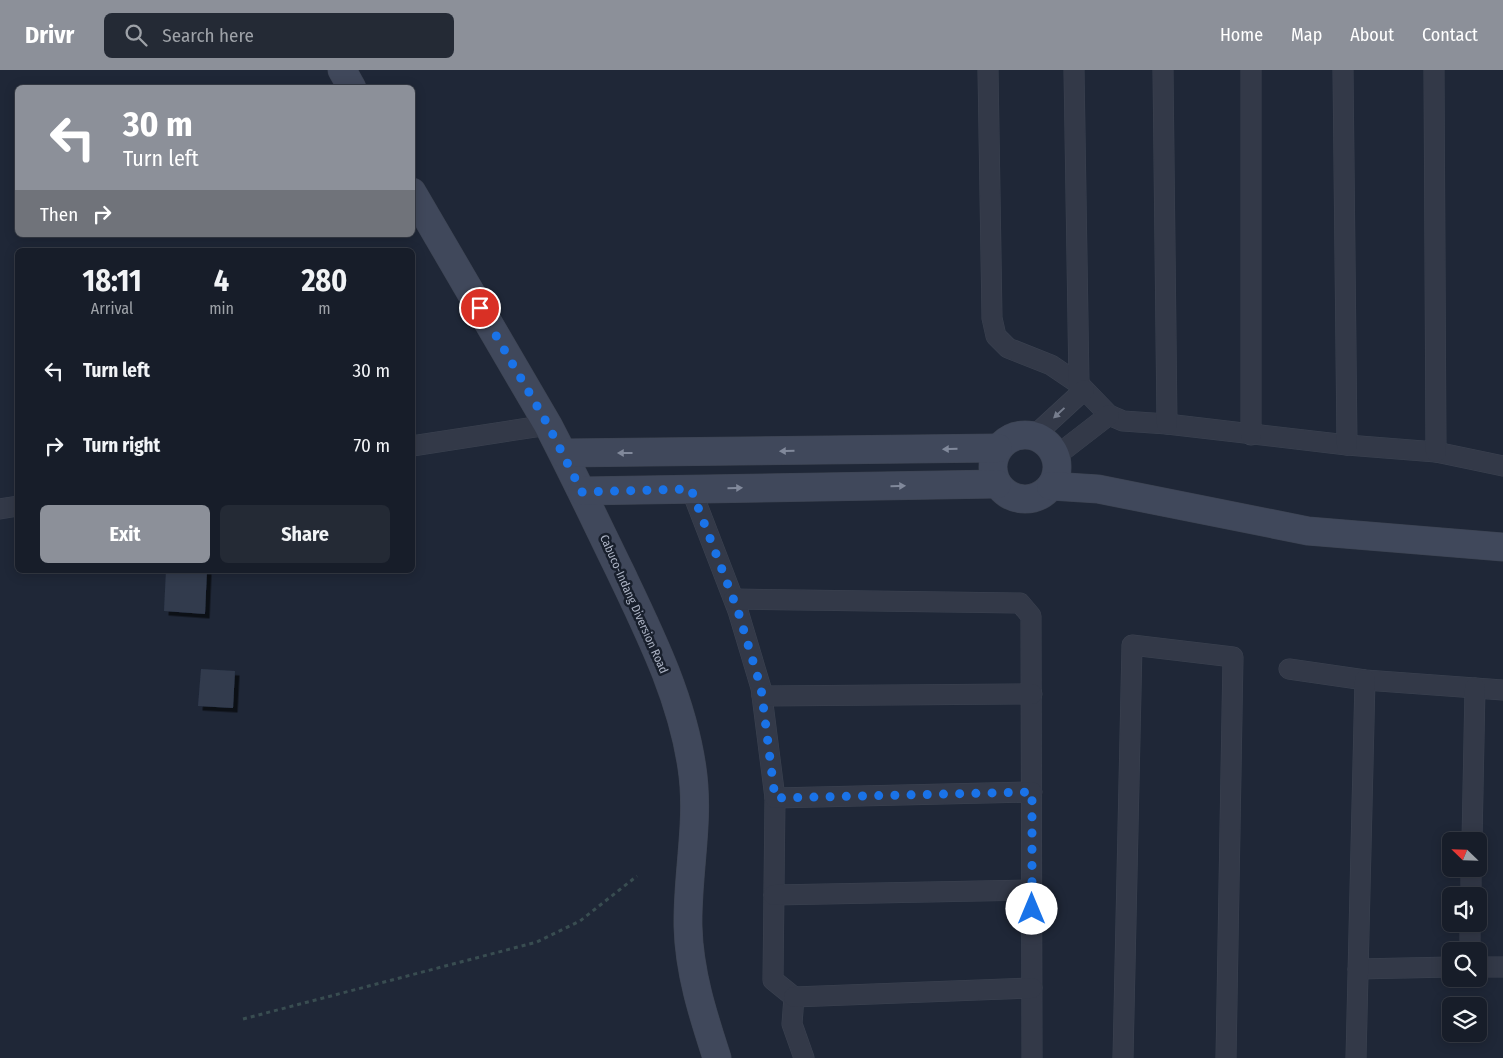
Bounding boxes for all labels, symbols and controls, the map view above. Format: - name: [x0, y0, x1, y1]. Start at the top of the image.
- search box: [104, 13, 454, 58]
- text: Drivr: [25, 21, 74, 49]
- icon: search: [122, 21, 150, 49]
- text: Search here: [162, 24, 254, 47]
- text: Home: [1220, 24, 1263, 46]
- text: Map: [1291, 24, 1322, 46]
- text: About: [1350, 24, 1394, 46]
- text: Contact: [1422, 24, 1478, 46]
- text: 30 m: [123, 103, 193, 145]
- icon: left: [40, 105, 105, 170]
- text: Turn left: [123, 145, 199, 172]
- icon: right: [88, 200, 116, 228]
- text: Then: [40, 203, 78, 226]
- text: 18:11: [82, 263, 142, 299]
- text: 4: [214, 263, 229, 299]
- text: 280: [301, 263, 348, 299]
- pin: [459, 287, 501, 329]
- icon: arrive: [466, 294, 494, 322]
- text: Arrival: [91, 299, 133, 318]
- text: min: [209, 299, 234, 318]
- text: m: [318, 299, 331, 318]
- icon: left: [40, 357, 68, 385]
- text: Turn left: [83, 359, 150, 382]
- text: 30 m: [352, 359, 390, 382]
- one-way arrow: [1054, 407, 1066, 419]
- icon: right: [40, 432, 68, 460]
- text: Turn right: [83, 434, 160, 457]
- text: 70 m: [354, 434, 390, 457]
- one-way arrow: [941, 445, 957, 453]
- one-way arrow: [779, 447, 795, 455]
- one-way arrow: [616, 449, 632, 457]
- one-way arrow: [890, 482, 906, 490]
- one-way arrow: [728, 484, 744, 492]
- button: Exit: [40, 505, 210, 563]
- button: Share: [220, 505, 390, 563]
- street label: Cabuco-Indang Diversion Road: [597, 532, 671, 676]
- north arrow: [1442, 832, 1488, 878]
- map controls: [1442, 832, 1487, 1042]
- position arrow: [1005, 882, 1057, 934]
- button: sound: [1442, 887, 1487, 932]
- button: search: [1442, 942, 1487, 987]
- button: layers: [1442, 997, 1487, 1042]

